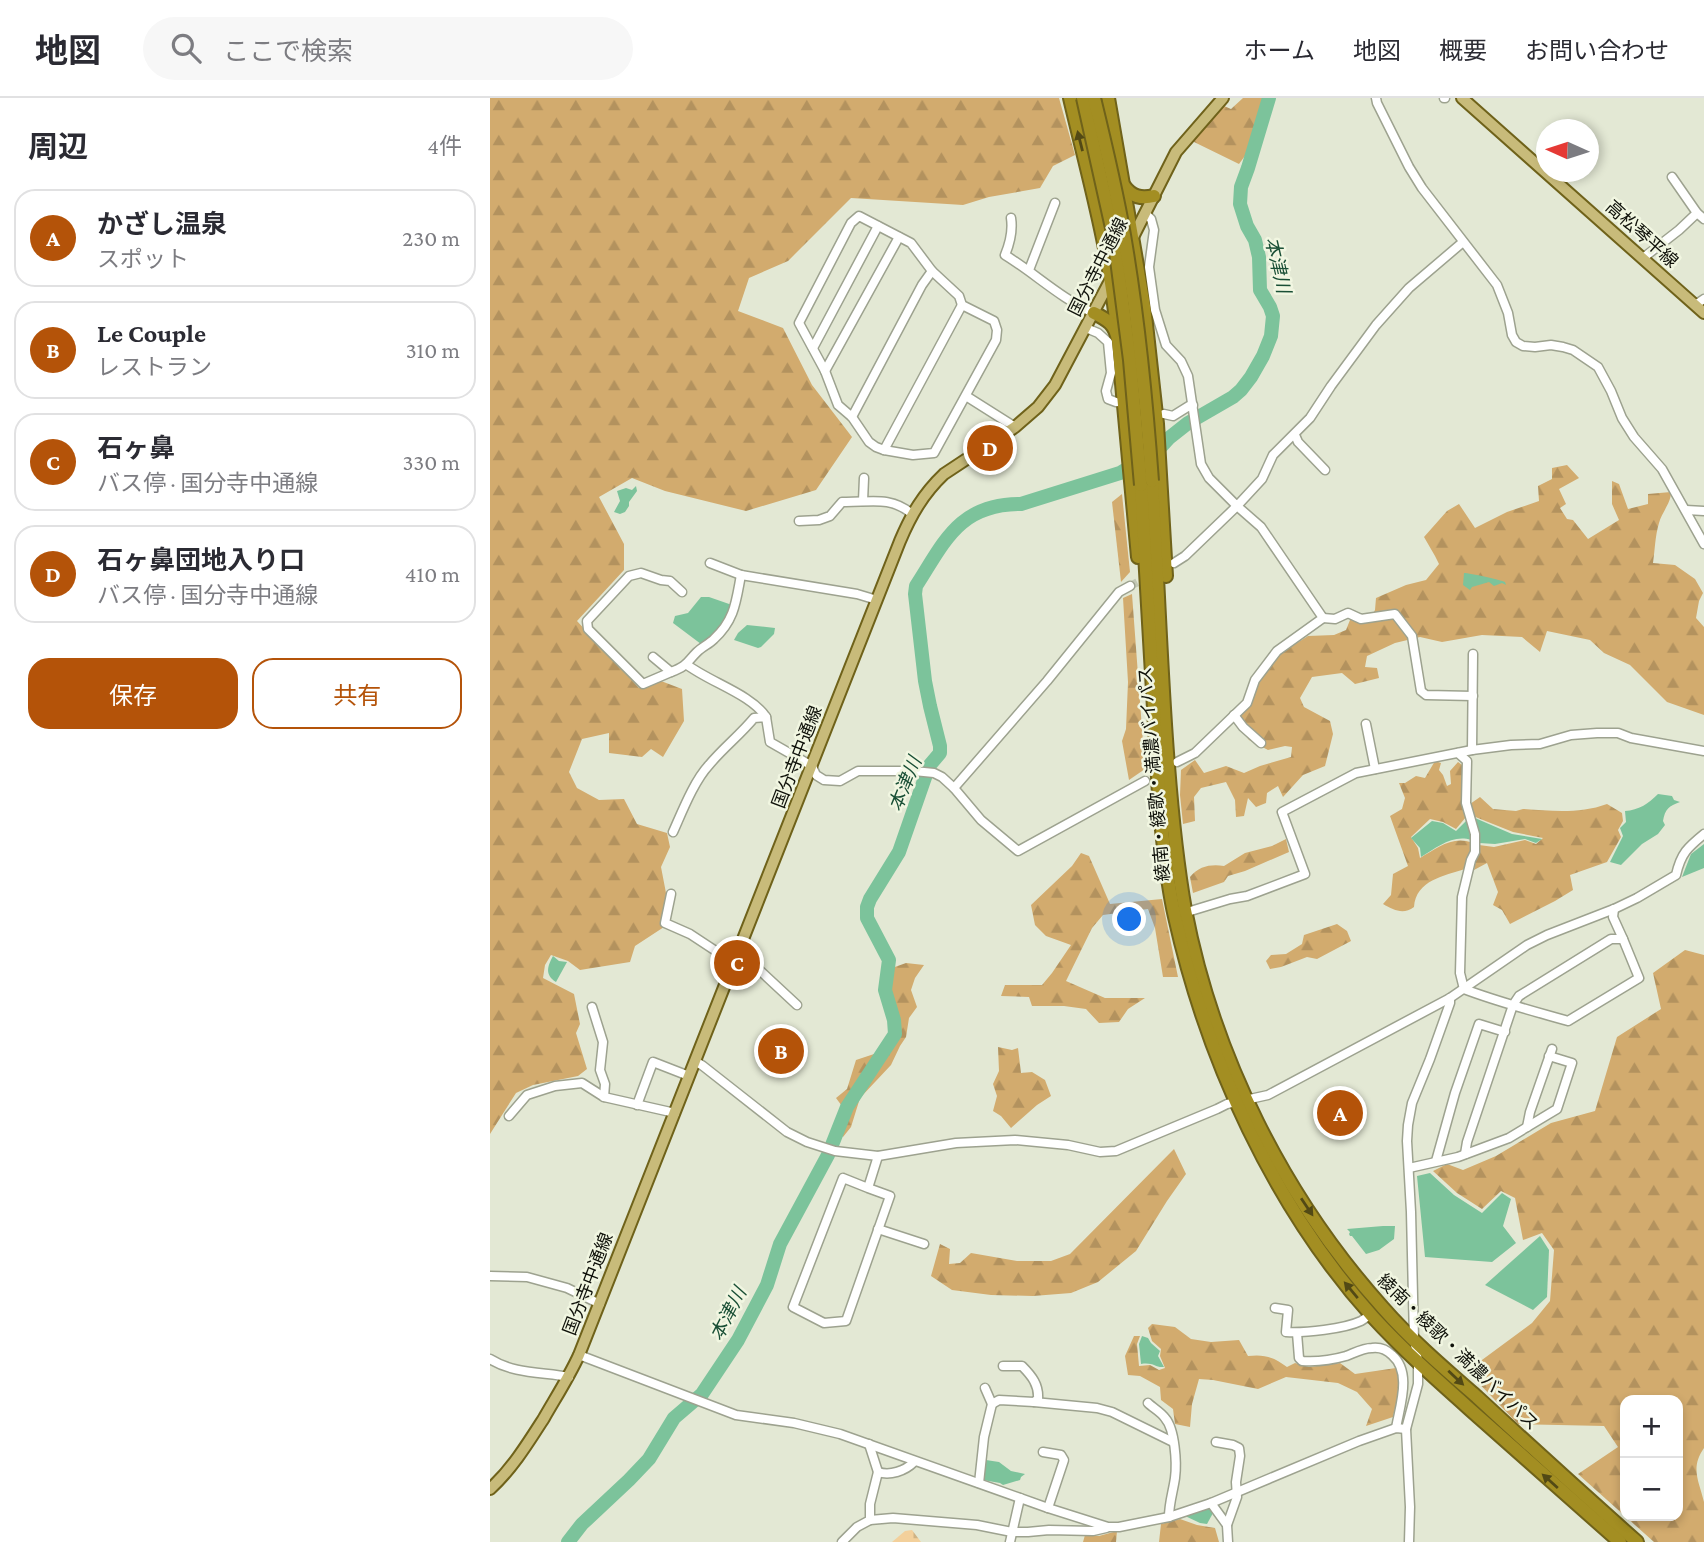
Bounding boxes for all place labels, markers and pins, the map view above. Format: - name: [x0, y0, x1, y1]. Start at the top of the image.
- pin: D: [967, 422, 1013, 474]
- pin: C: [714, 937, 760, 989]
- pin: B: [758, 1025, 804, 1077]
- pin: A: [1317, 1087, 1363, 1139]

